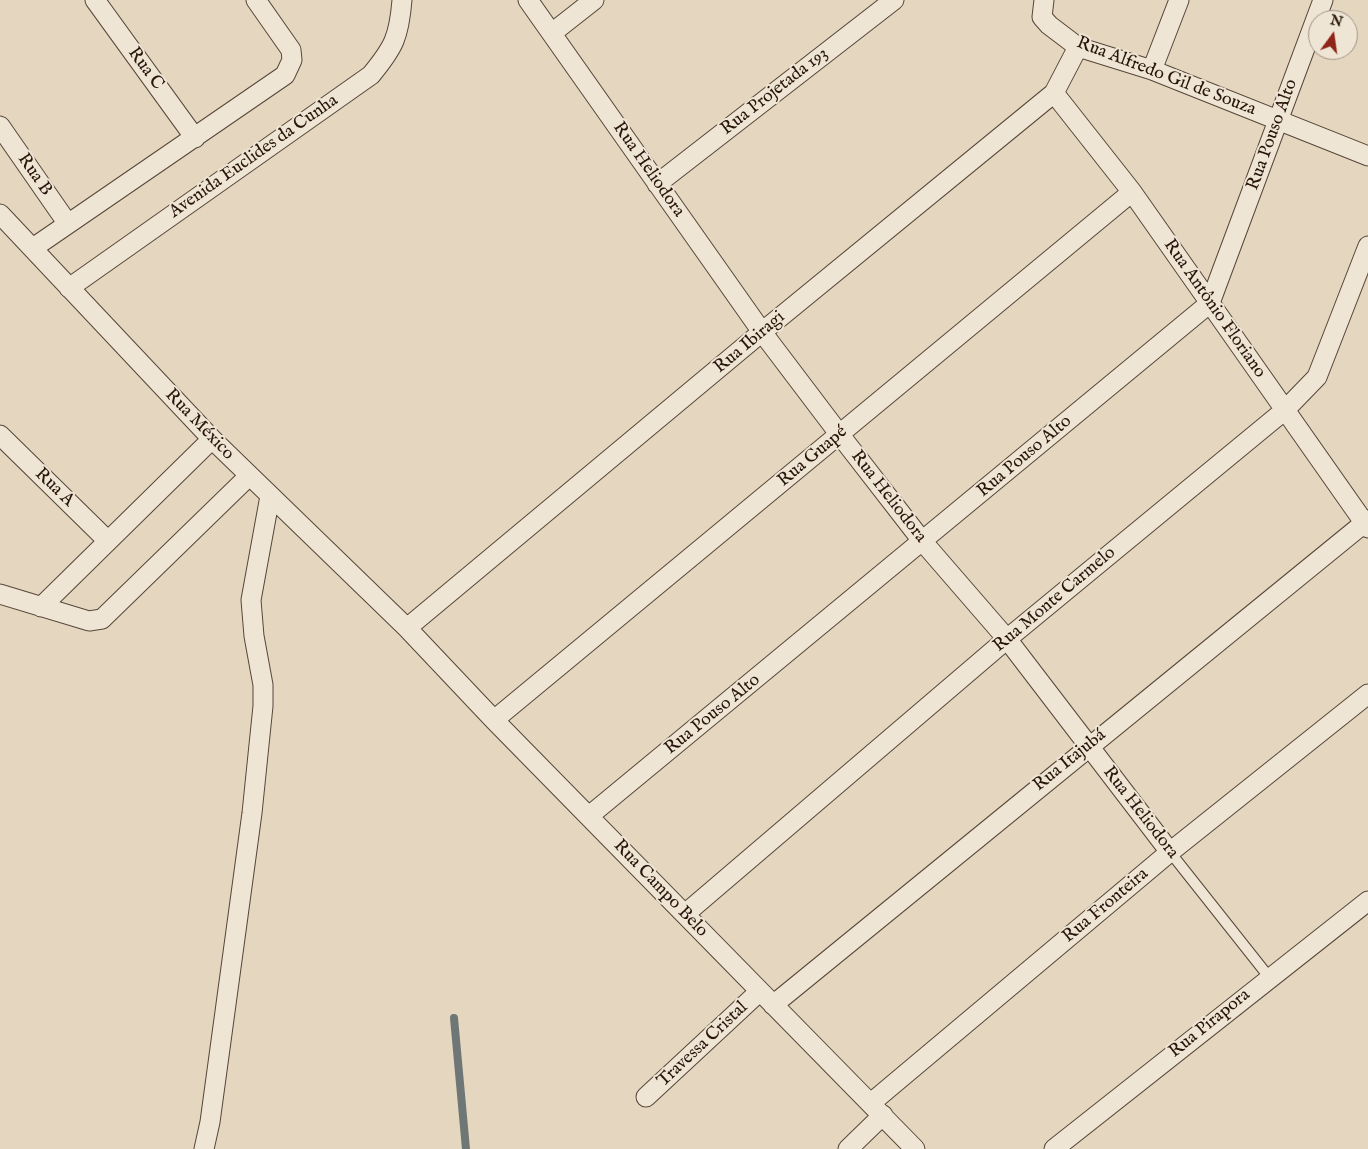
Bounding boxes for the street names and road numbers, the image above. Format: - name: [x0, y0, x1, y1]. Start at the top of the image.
- street label: Rua Alfredo Gil de Souza: [1073, 33, 1259, 121]
- street label: Rua C: [122, 43, 168, 95]
- street label: Rua Projetada 193: [717, 43, 833, 141]
- street label: Rua Pouso Alto: [1243, 77, 1303, 193]
- street label: Avenida Euclides da Cunha: [165, 90, 343, 224]
- street label: Rua Heliodora: [607, 118, 689, 222]
- street label: Rua B: [12, 150, 56, 200]
- street label: Rua Antônio Floriano: [1158, 235, 1270, 383]
- street label: Rua Ibiragi: [710, 307, 790, 379]
- street label: Rua México: [160, 385, 238, 465]
- street label: Rua Pouso Alto: [973, 411, 1077, 503]
- street label: Rua Guapé: [774, 422, 852, 492]
- street label: Rua Heliodora: [845, 447, 931, 547]
- street label: Rua A: [30, 464, 78, 512]
- street label: Rua Monte Carmelo: [990, 543, 1120, 657]
- street label: Rua Pouso Alto: [661, 670, 765, 760]
- street label: Rua Itajubá: [1029, 725, 1111, 797]
- street label: Rua Heliodora: [1097, 763, 1183, 863]
- street label: Rua Campo Belo: [608, 836, 712, 942]
- street label: Rua Fronteira: [1059, 864, 1153, 948]
- street label: Rua Pirapora: [1165, 985, 1255, 1063]
- street label: Travessa Cristal: [653, 998, 753, 1092]

